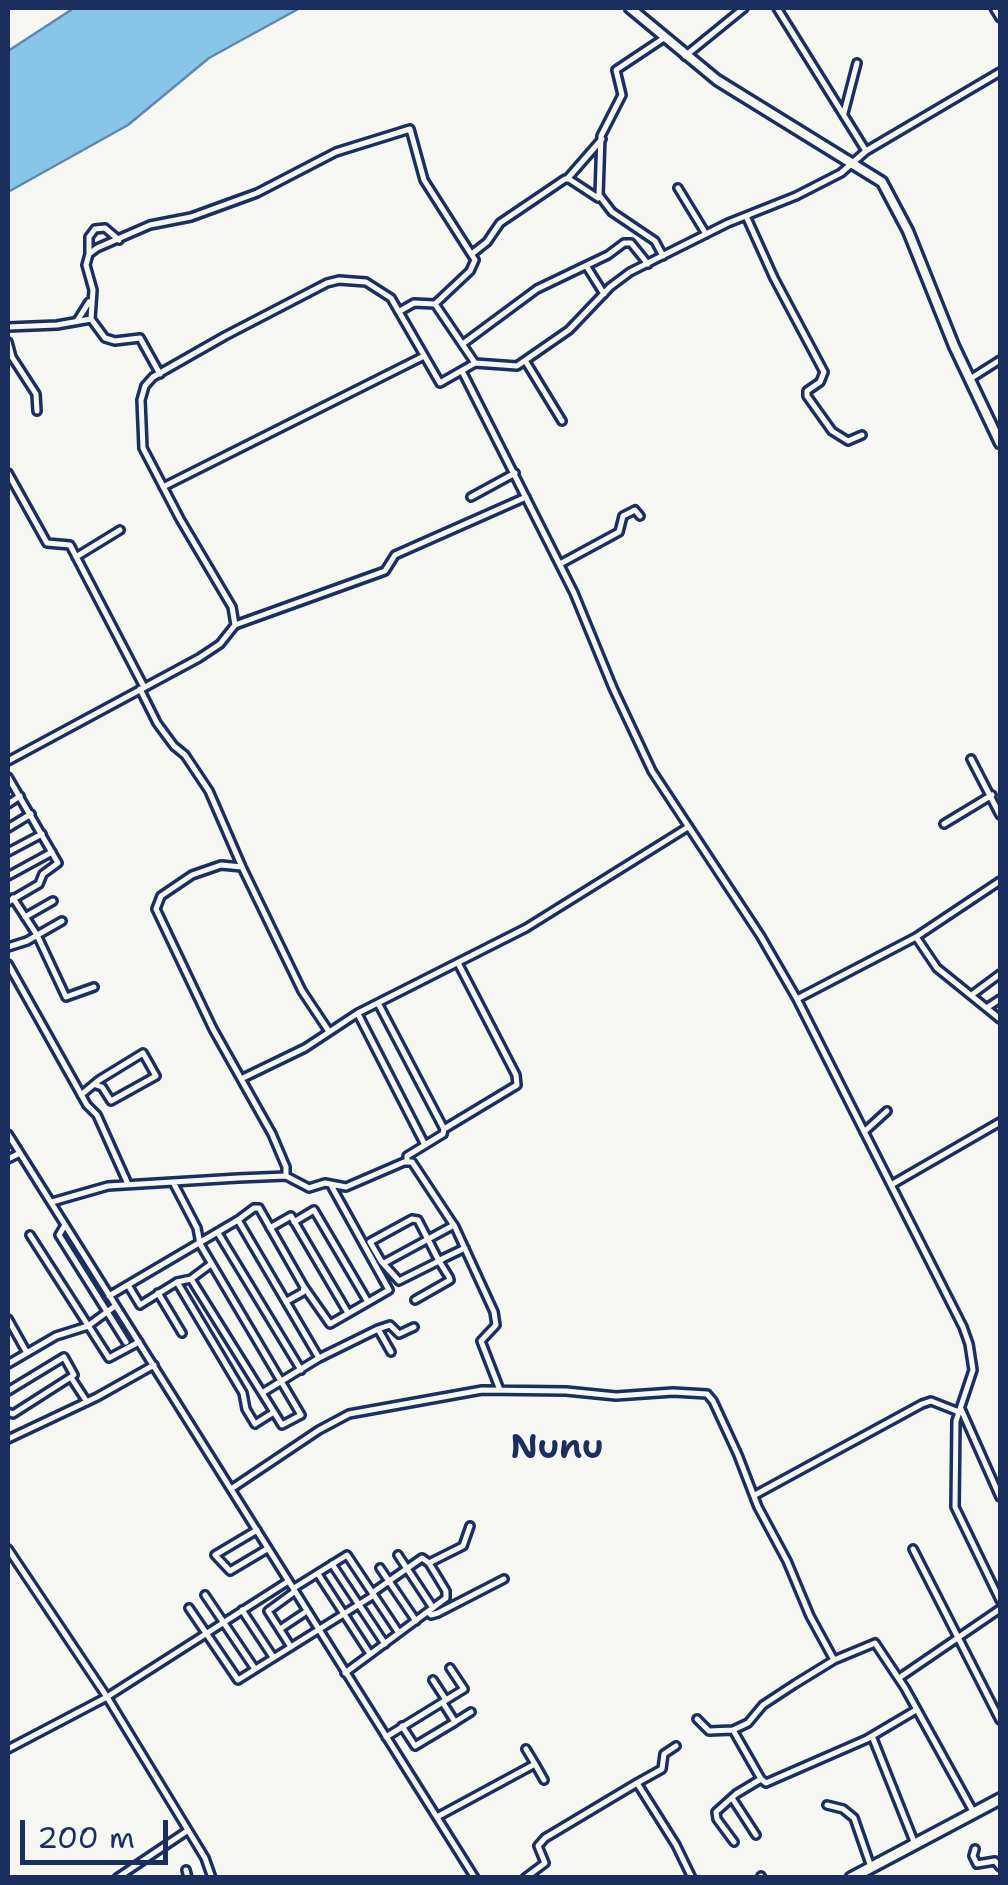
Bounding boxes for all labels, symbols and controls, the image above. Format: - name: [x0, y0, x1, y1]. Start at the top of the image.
- district label: Nunu: [510, 1428, 604, 1470]
- scale bar: [25, 1800, 172, 1862]
- text: 200 m: [37, 1817, 135, 1858]

